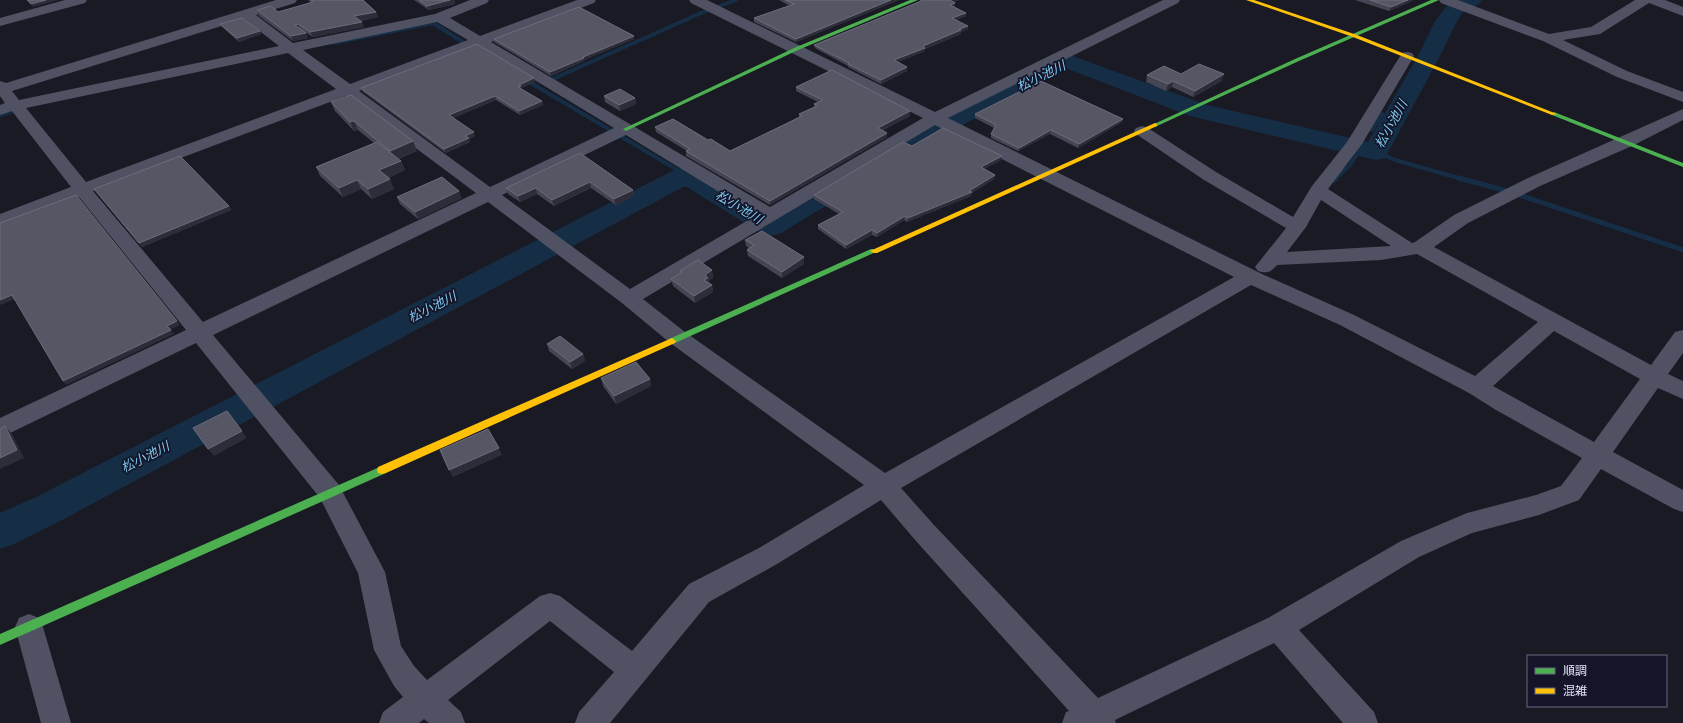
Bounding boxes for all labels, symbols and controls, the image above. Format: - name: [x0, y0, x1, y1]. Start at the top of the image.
- water label: 松小池川: [1014, 57, 1069, 94]
- water label: 松小池川: [1372, 96, 1411, 150]
- water label: 松小池川: [713, 187, 767, 228]
- water label: 松小池川: [405, 288, 460, 325]
- water label: 松小池川: [118, 438, 173, 475]
- legend: [1527, 655, 1667, 707]
- text: 順調: [1563, 664, 1587, 678]
- text: 混雑: [1563, 684, 1587, 698]

